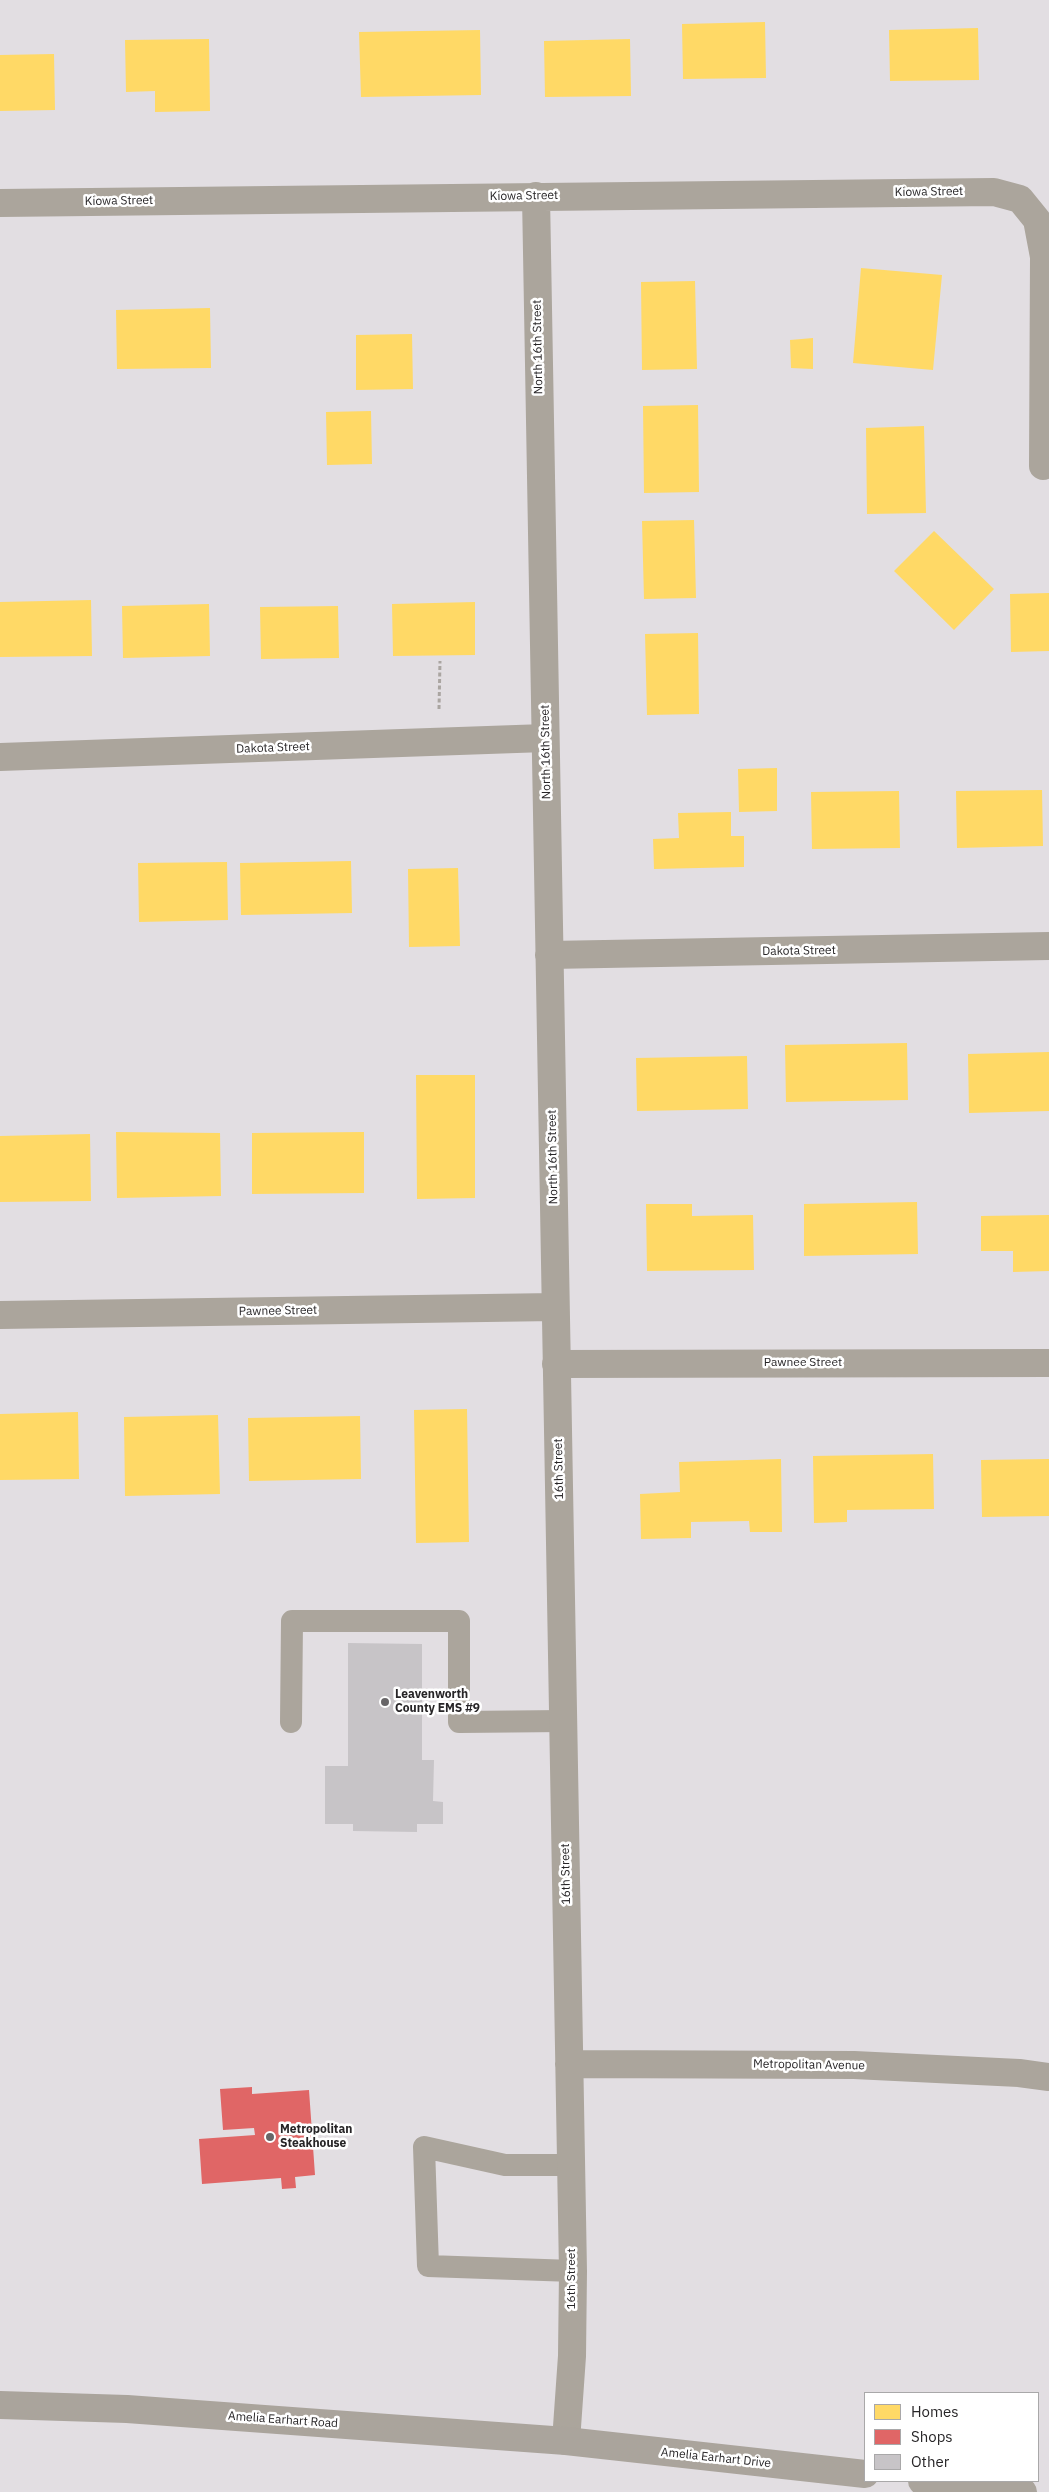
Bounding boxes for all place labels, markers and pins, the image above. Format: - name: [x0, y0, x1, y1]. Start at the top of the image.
- place label: Leavenworth County EMS #9: [395, 1688, 480, 1716]
- marker: Leavenworth County EMS #9: [379, 1696, 391, 1708]
- place label: Metropolitan Steakhouse: [280, 2123, 352, 2151]
- marker: Metropolitan Steakhouse: [264, 2131, 276, 2143]

